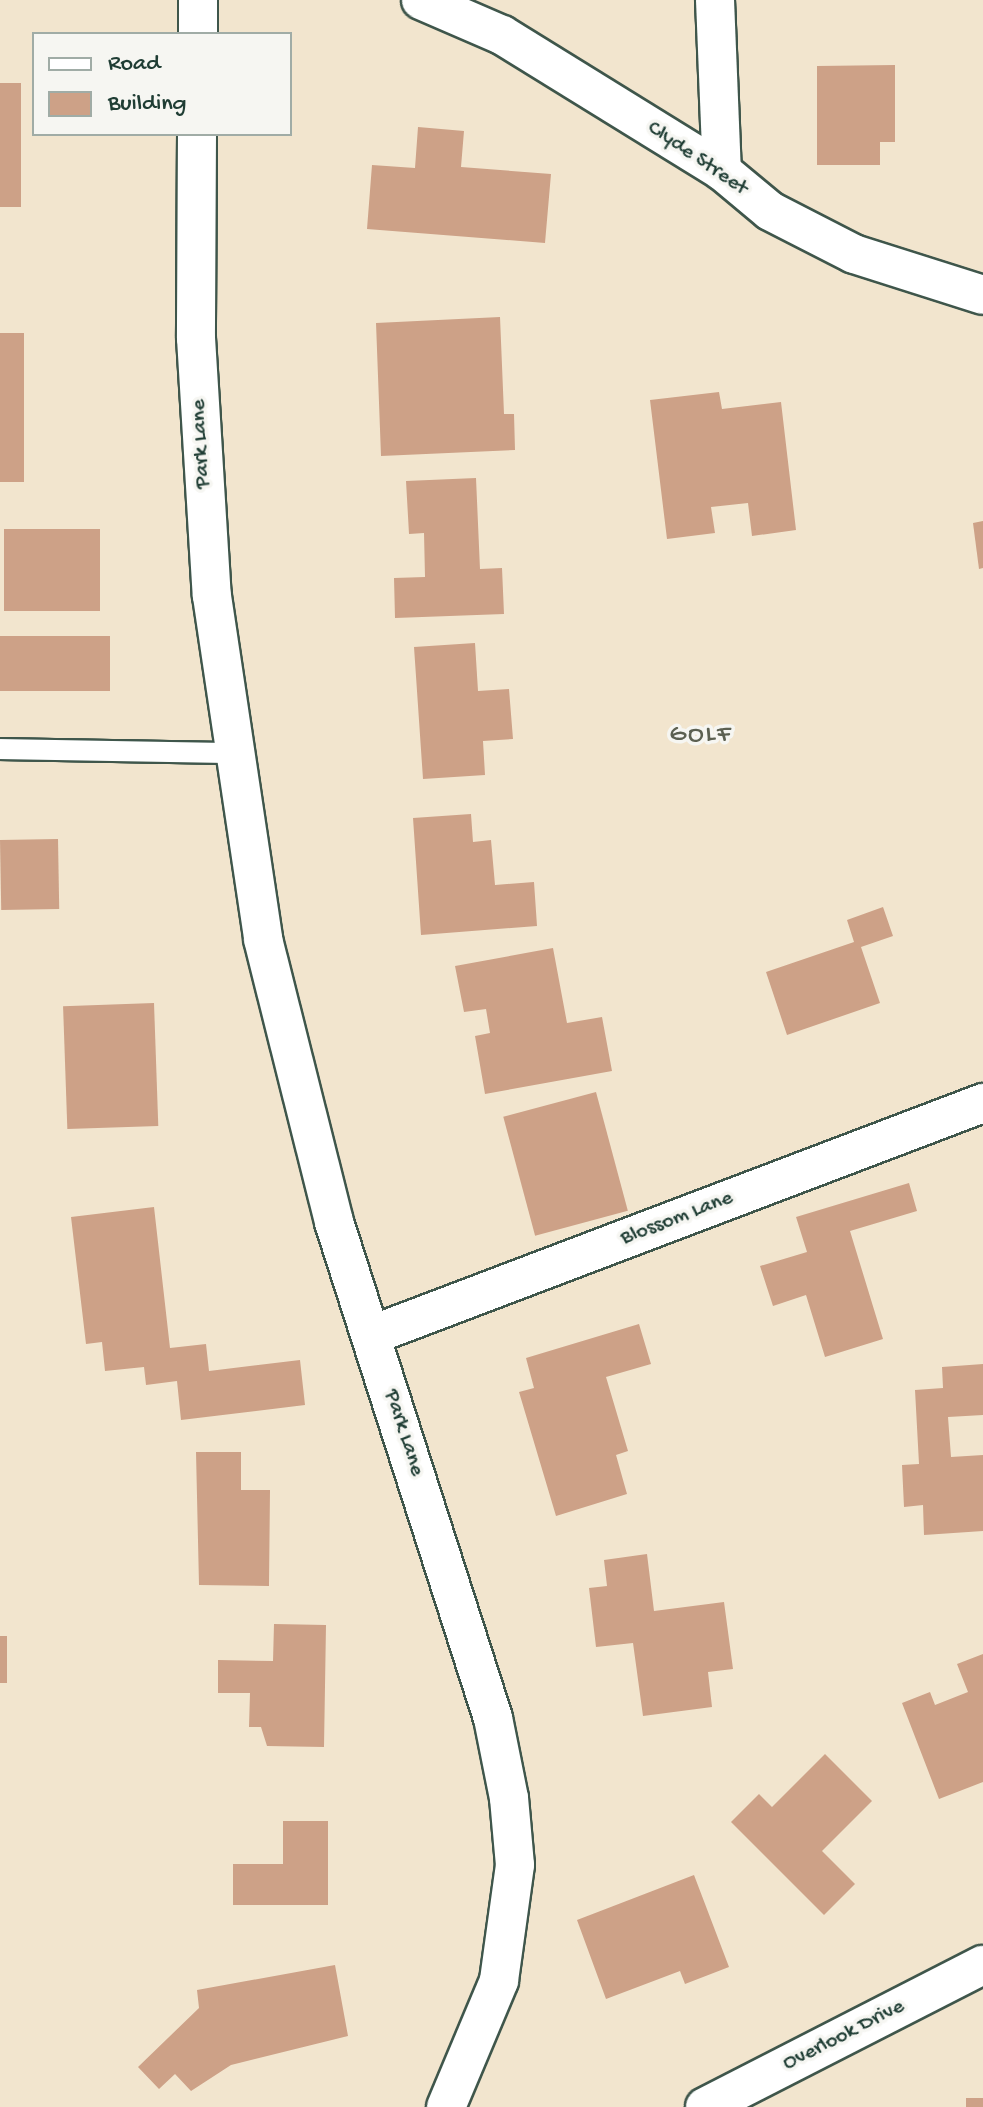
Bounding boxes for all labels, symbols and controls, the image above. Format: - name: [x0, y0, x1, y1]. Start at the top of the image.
- legend: [32, 32, 292, 136]
- text: Road: [108, 50, 160, 79]
- text: Building: [108, 90, 186, 119]
- street label: Clyde Street: [642, 116, 752, 202]
- street label: Park Lane: [186, 399, 218, 489]
- district label: GOLF: [670, 720, 732, 752]
- street label: Blossom Lane: [617, 1186, 737, 1252]
- street label: Park Lane: [377, 1386, 429, 1480]
- street label: Overlook Drive: [779, 1994, 909, 2078]

